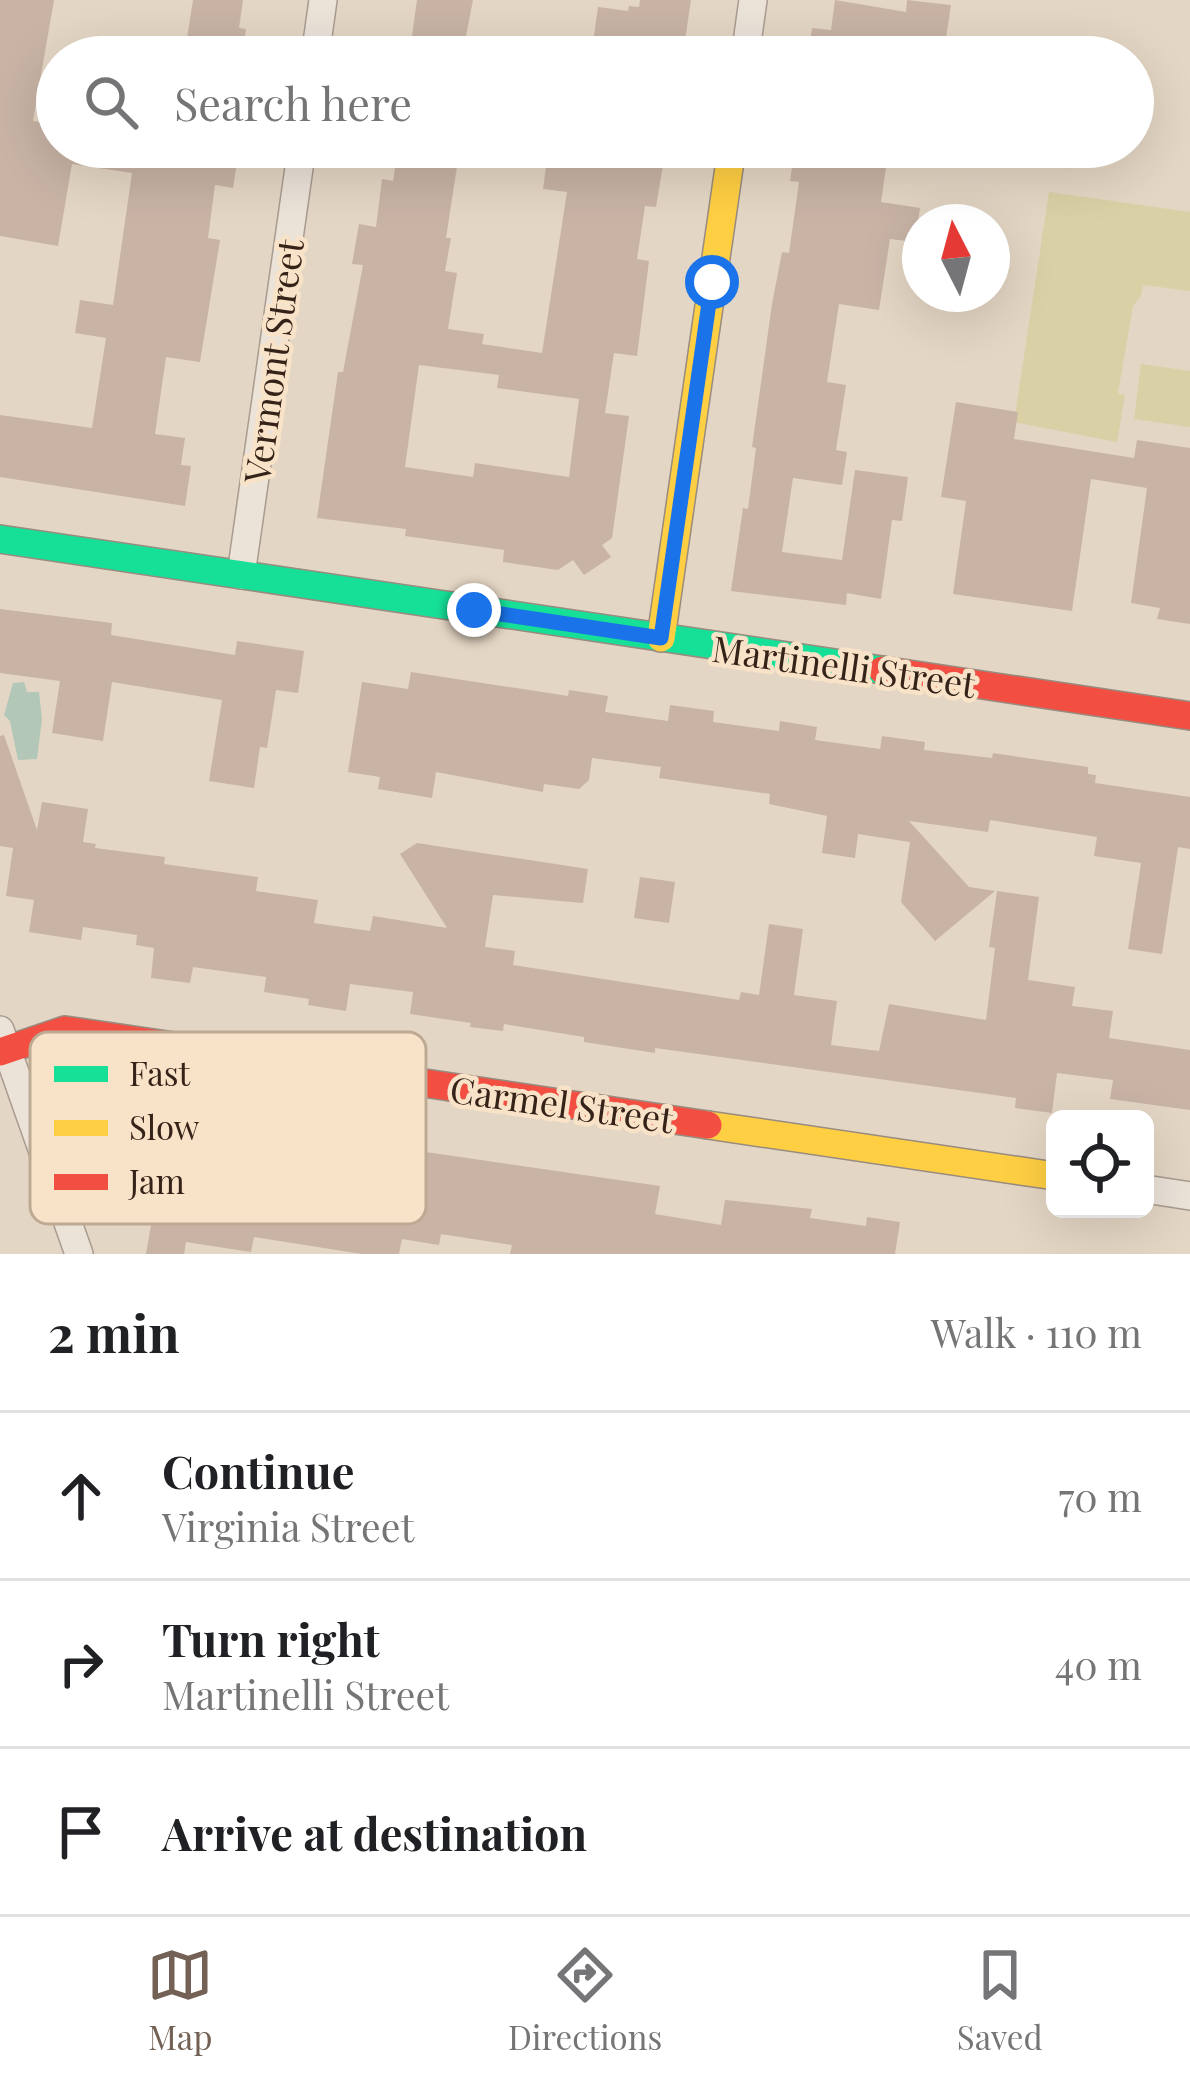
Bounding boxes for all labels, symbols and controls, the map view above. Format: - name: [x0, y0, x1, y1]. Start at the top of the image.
- search box: [36, 36, 1154, 168]
- icon: search: [78, 69, 144, 135]
- text: Search here: [174, 72, 412, 132]
- north arrow: [902, 204, 1010, 312]
- street label: Vermont Street: [231, 235, 313, 487]
- route start: [685, 255, 739, 309]
- route end: [447, 583, 501, 637]
- street label: Martinelli Street: [710, 623, 980, 707]
- legend: [30, 1032, 426, 1224]
- text: Fast: [129, 1050, 191, 1094]
- street label: Carmel Street: [447, 1064, 678, 1143]
- text: Slow: [129, 1104, 200, 1148]
- map controls: [1046, 1110, 1154, 1218]
- button: locate: [1046, 1110, 1154, 1218]
- text: Jam: [128, 1158, 185, 1202]
- text: 2 min: [48, 1298, 180, 1366]
- text: Walk · 110 m: [931, 1306, 1142, 1358]
- text: Continue: [162, 1440, 354, 1500]
- icon: ahead: [48, 1463, 114, 1529]
- text: 70 m: [1058, 1470, 1142, 1522]
- text: Virginia Street: [162, 1500, 414, 1552]
- text: Turn right: [162, 1608, 380, 1668]
- icon: right: [48, 1631, 114, 1697]
- text: 40 m: [1055, 1638, 1142, 1690]
- text: Martinelli Street: [162, 1668, 449, 1720]
- icon: arrive: [48, 1799, 114, 1865]
- text: Arrive at destination: [162, 1802, 587, 1862]
- tab: Map: [147, 1942, 213, 2058]
- tab: Directions: [508, 1942, 662, 2058]
- tab: Saved: [957, 1942, 1043, 2058]

